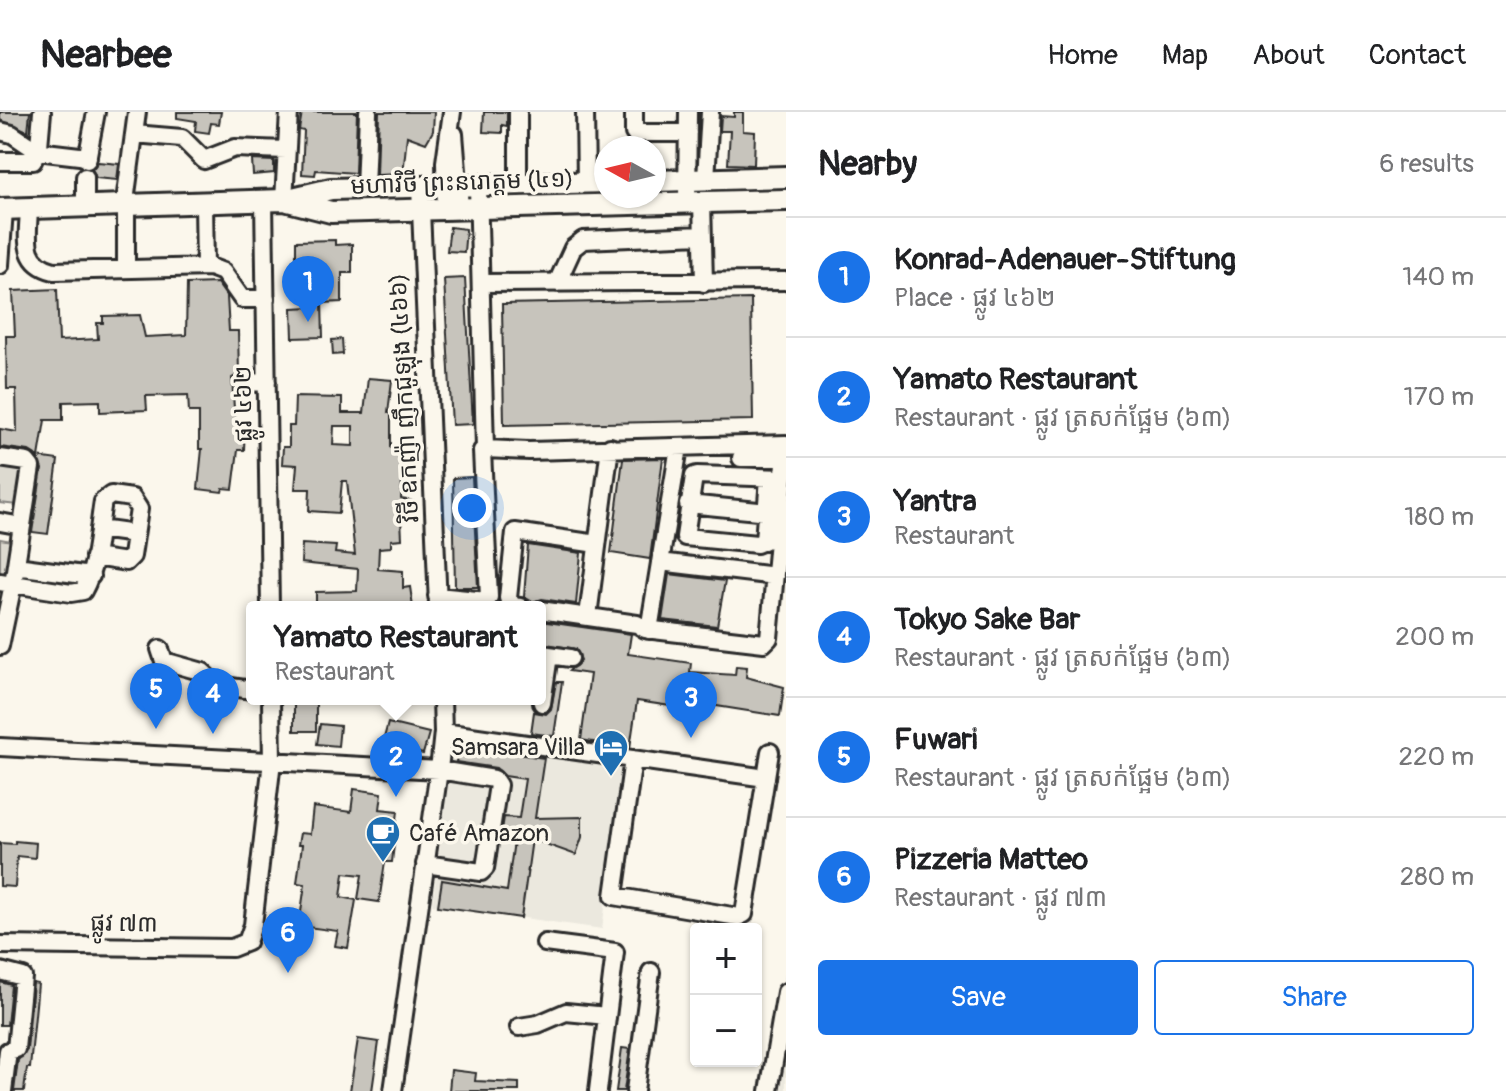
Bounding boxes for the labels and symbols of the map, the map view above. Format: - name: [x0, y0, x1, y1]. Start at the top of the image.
- north arrow: [594, 136, 666, 208]
- street label: មហាវិថី ព្រះនរោត្តម (៤១): [350, 163, 574, 201]
- pin: 1: [282, 256, 334, 322]
- street label: វិថី ឧកញ៉ា ញឹកជូឡុង (៤៦៦): [383, 272, 431, 524]
- street label: ផ្លូវ ៤៦២: [228, 365, 266, 443]
- your location: [452, 488, 492, 528]
- pin: 5: [130, 663, 182, 729]
- pin: 4: [187, 668, 239, 734]
- pin: 3: [665, 672, 717, 738]
- hotel icon: Samsara Villa: [592, 728, 630, 778]
- pin: 2: [370, 731, 422, 797]
- place label: Samsara Villa: [451, 733, 585, 762]
- cafe icon: Café Amazon: [364, 814, 402, 864]
- place label: Café Amazon: [409, 819, 549, 848]
- pin: 6: [262, 907, 314, 973]
- street label: ផ្លូវ ៧៣: [90, 908, 158, 946]

